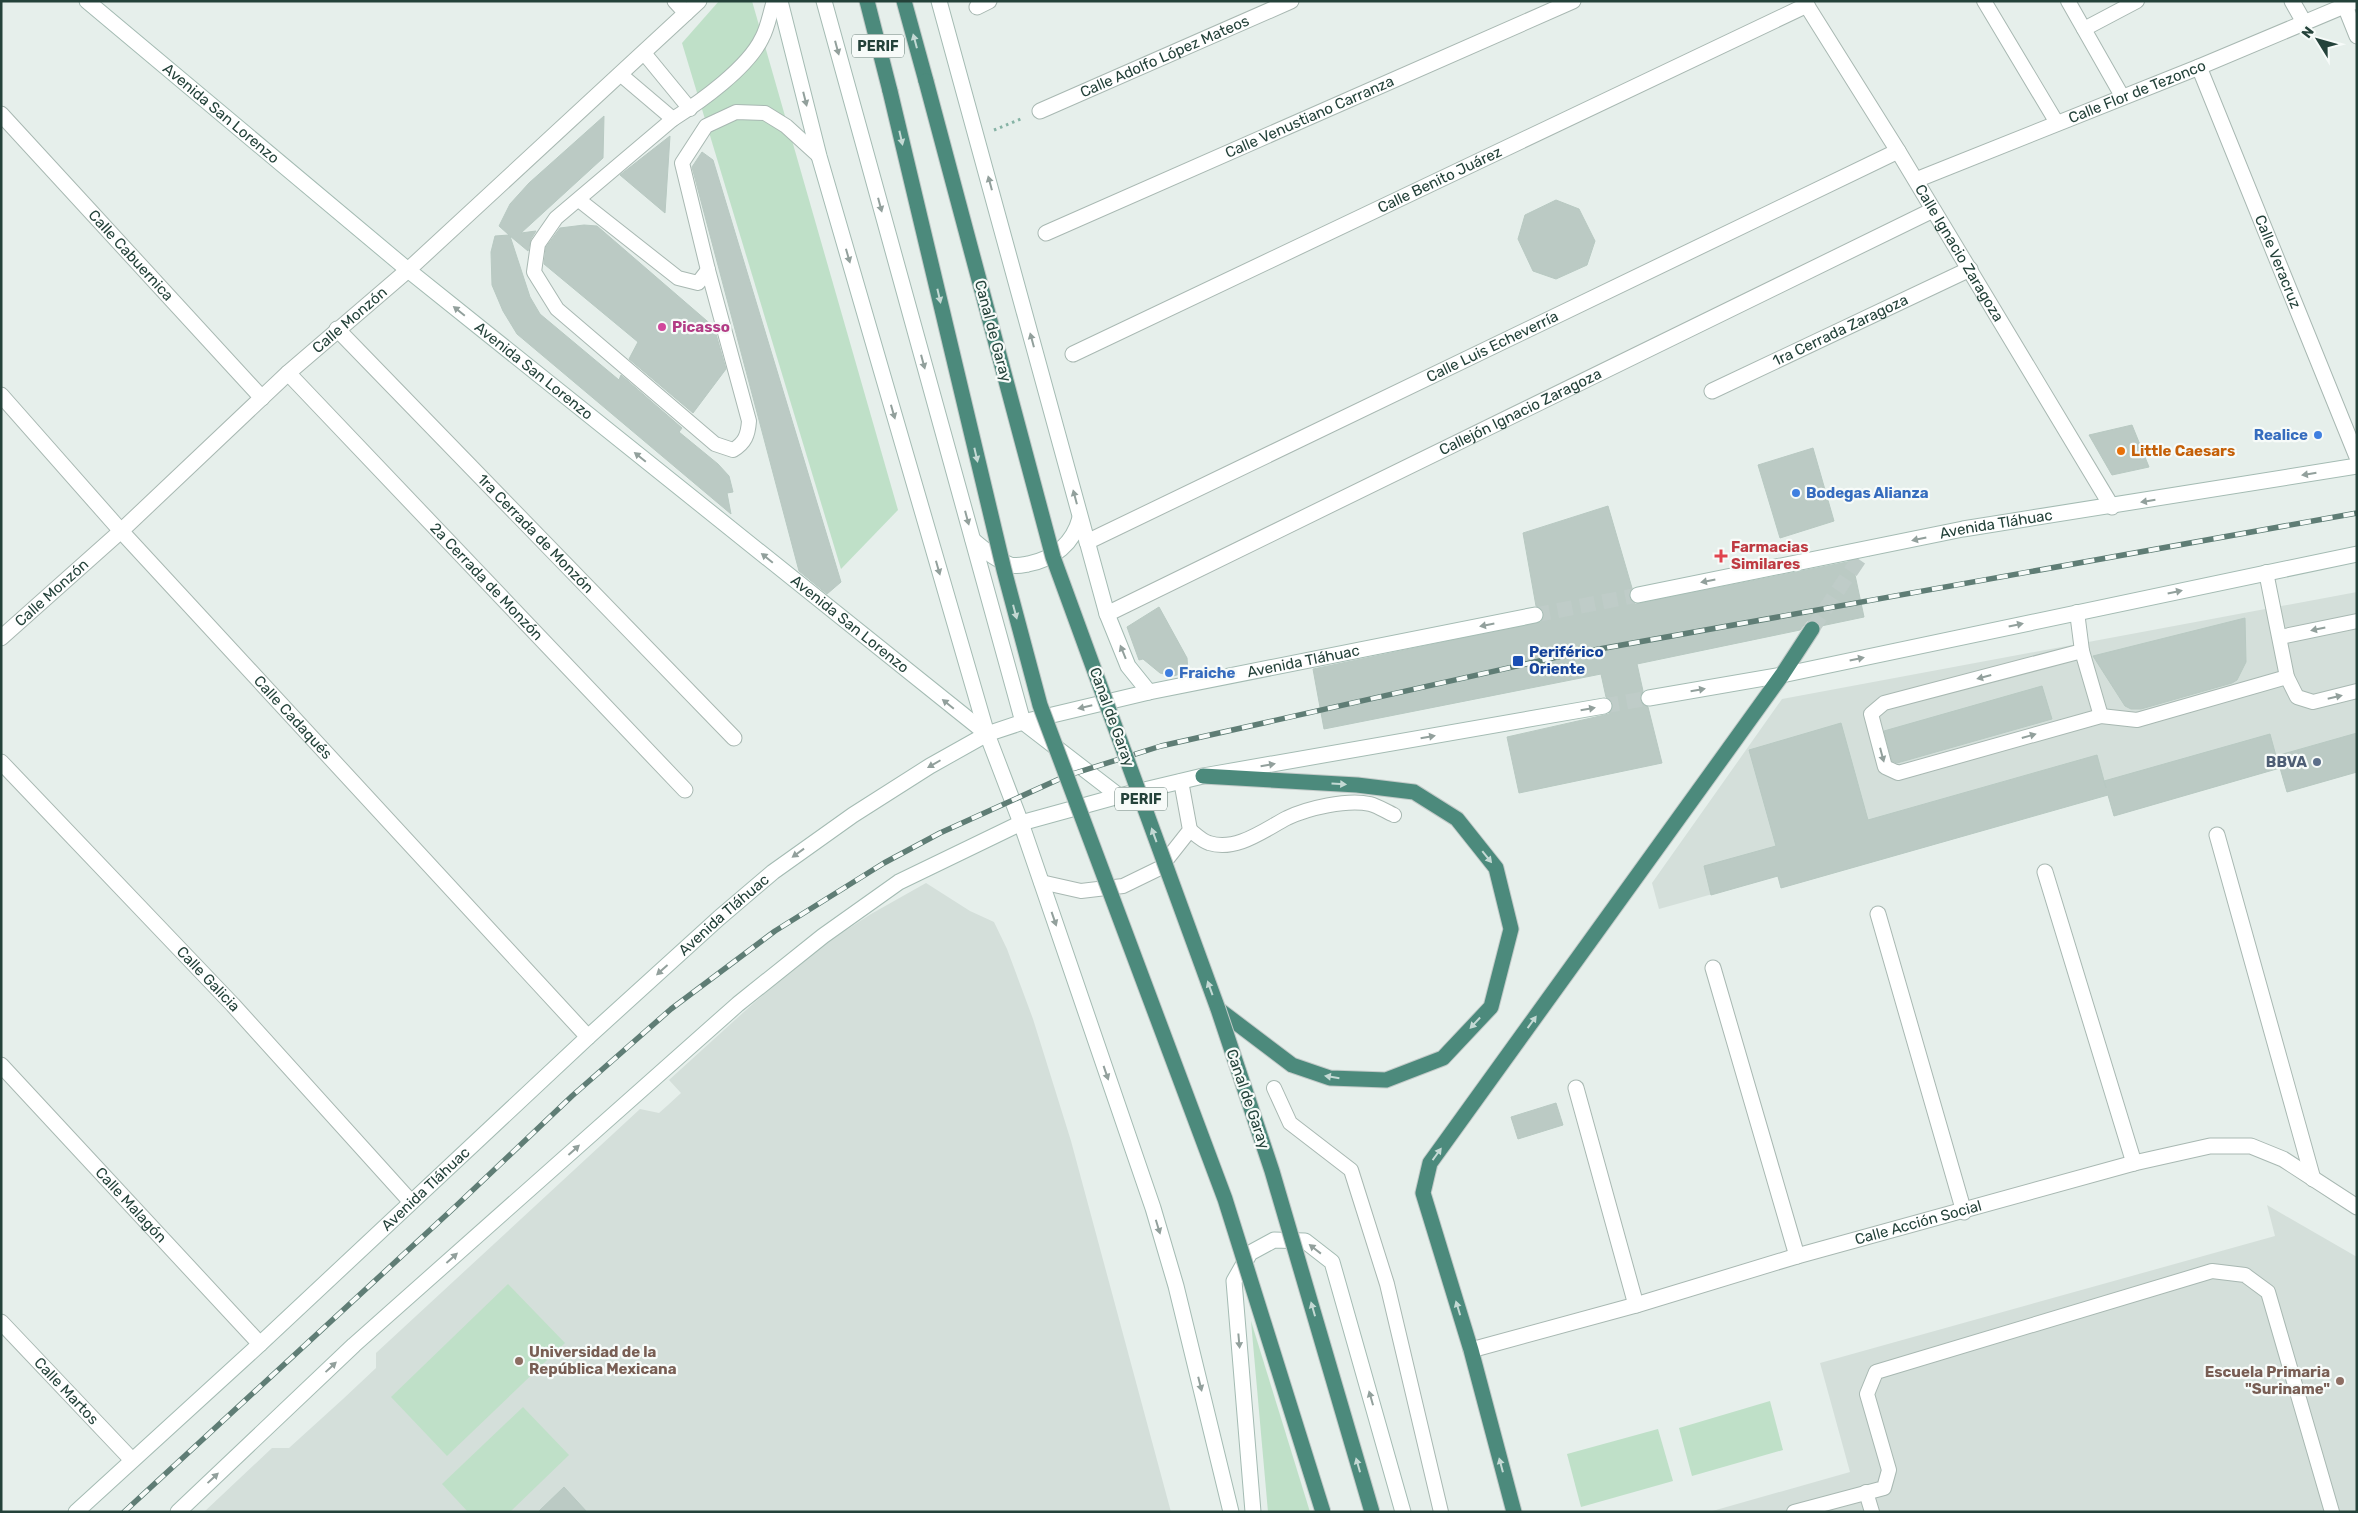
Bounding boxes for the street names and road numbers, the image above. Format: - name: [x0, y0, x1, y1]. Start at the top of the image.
- street label: Calle Adolfo López Mateos: [1077, 11, 1252, 101]
- road number: PERIF: [852, 34, 904, 58]
- street label: Calle Flor de Tezonco: [2066, 56, 2208, 127]
- street label: Avenida San Lorenzo: [159, 60, 283, 167]
- street label: Calle Venustiano Carranza: [1222, 72, 1397, 162]
- street label: Calle Benito Juárez: [1375, 142, 1505, 217]
- street label: Calle Ignacio Zaragoza: [1911, 181, 2007, 325]
- street label: Calle Cabuernica: [85, 206, 177, 305]
- street label: Calle Veracruz: [2251, 212, 2305, 311]
- street label: Canal de Garay: [971, 278, 1015, 384]
- street label: Calle Monzón: [309, 283, 391, 357]
- street label: 1ra Cerrada Zaragoza: [1770, 291, 1911, 370]
- street label: Calle Luis Echeverría: [1423, 307, 1561, 386]
- street label: Avenida San Lorenzo: [471, 318, 596, 424]
- street label: Callejón Ignacio Zaragoza: [1436, 365, 1604, 459]
- street label: 1ra Cerrada de Monzón: [474, 470, 597, 597]
- street label: Avenida Tláhuac: [1938, 506, 2054, 543]
- street label: 2a Cerrada de Monzón: [426, 519, 547, 644]
- street label: Calle Monzón: [11, 555, 92, 630]
- street label: Avenida San Lorenzo: [787, 571, 913, 677]
- street label: Avenida Tláhuac: [1245, 641, 1361, 681]
- street label: Canal de Garay: [1086, 665, 1138, 769]
- street label: Calle Cadaqués: [250, 672, 336, 763]
- road number: PERIF: [1115, 788, 1167, 811]
- street label: Avenida Tláhuac: [675, 870, 773, 959]
- street label: Calle Galicia: [173, 943, 244, 1015]
- street label: Canal de Garay: [1222, 1047, 1274, 1151]
- street label: Avenida Tláhuac: [378, 1143, 474, 1235]
- street label: Calle Malagón: [92, 1163, 170, 1246]
- street label: Calle Acción Social: [1853, 1197, 1984, 1249]
- street label: Calle Martos: [30, 1354, 103, 1428]

